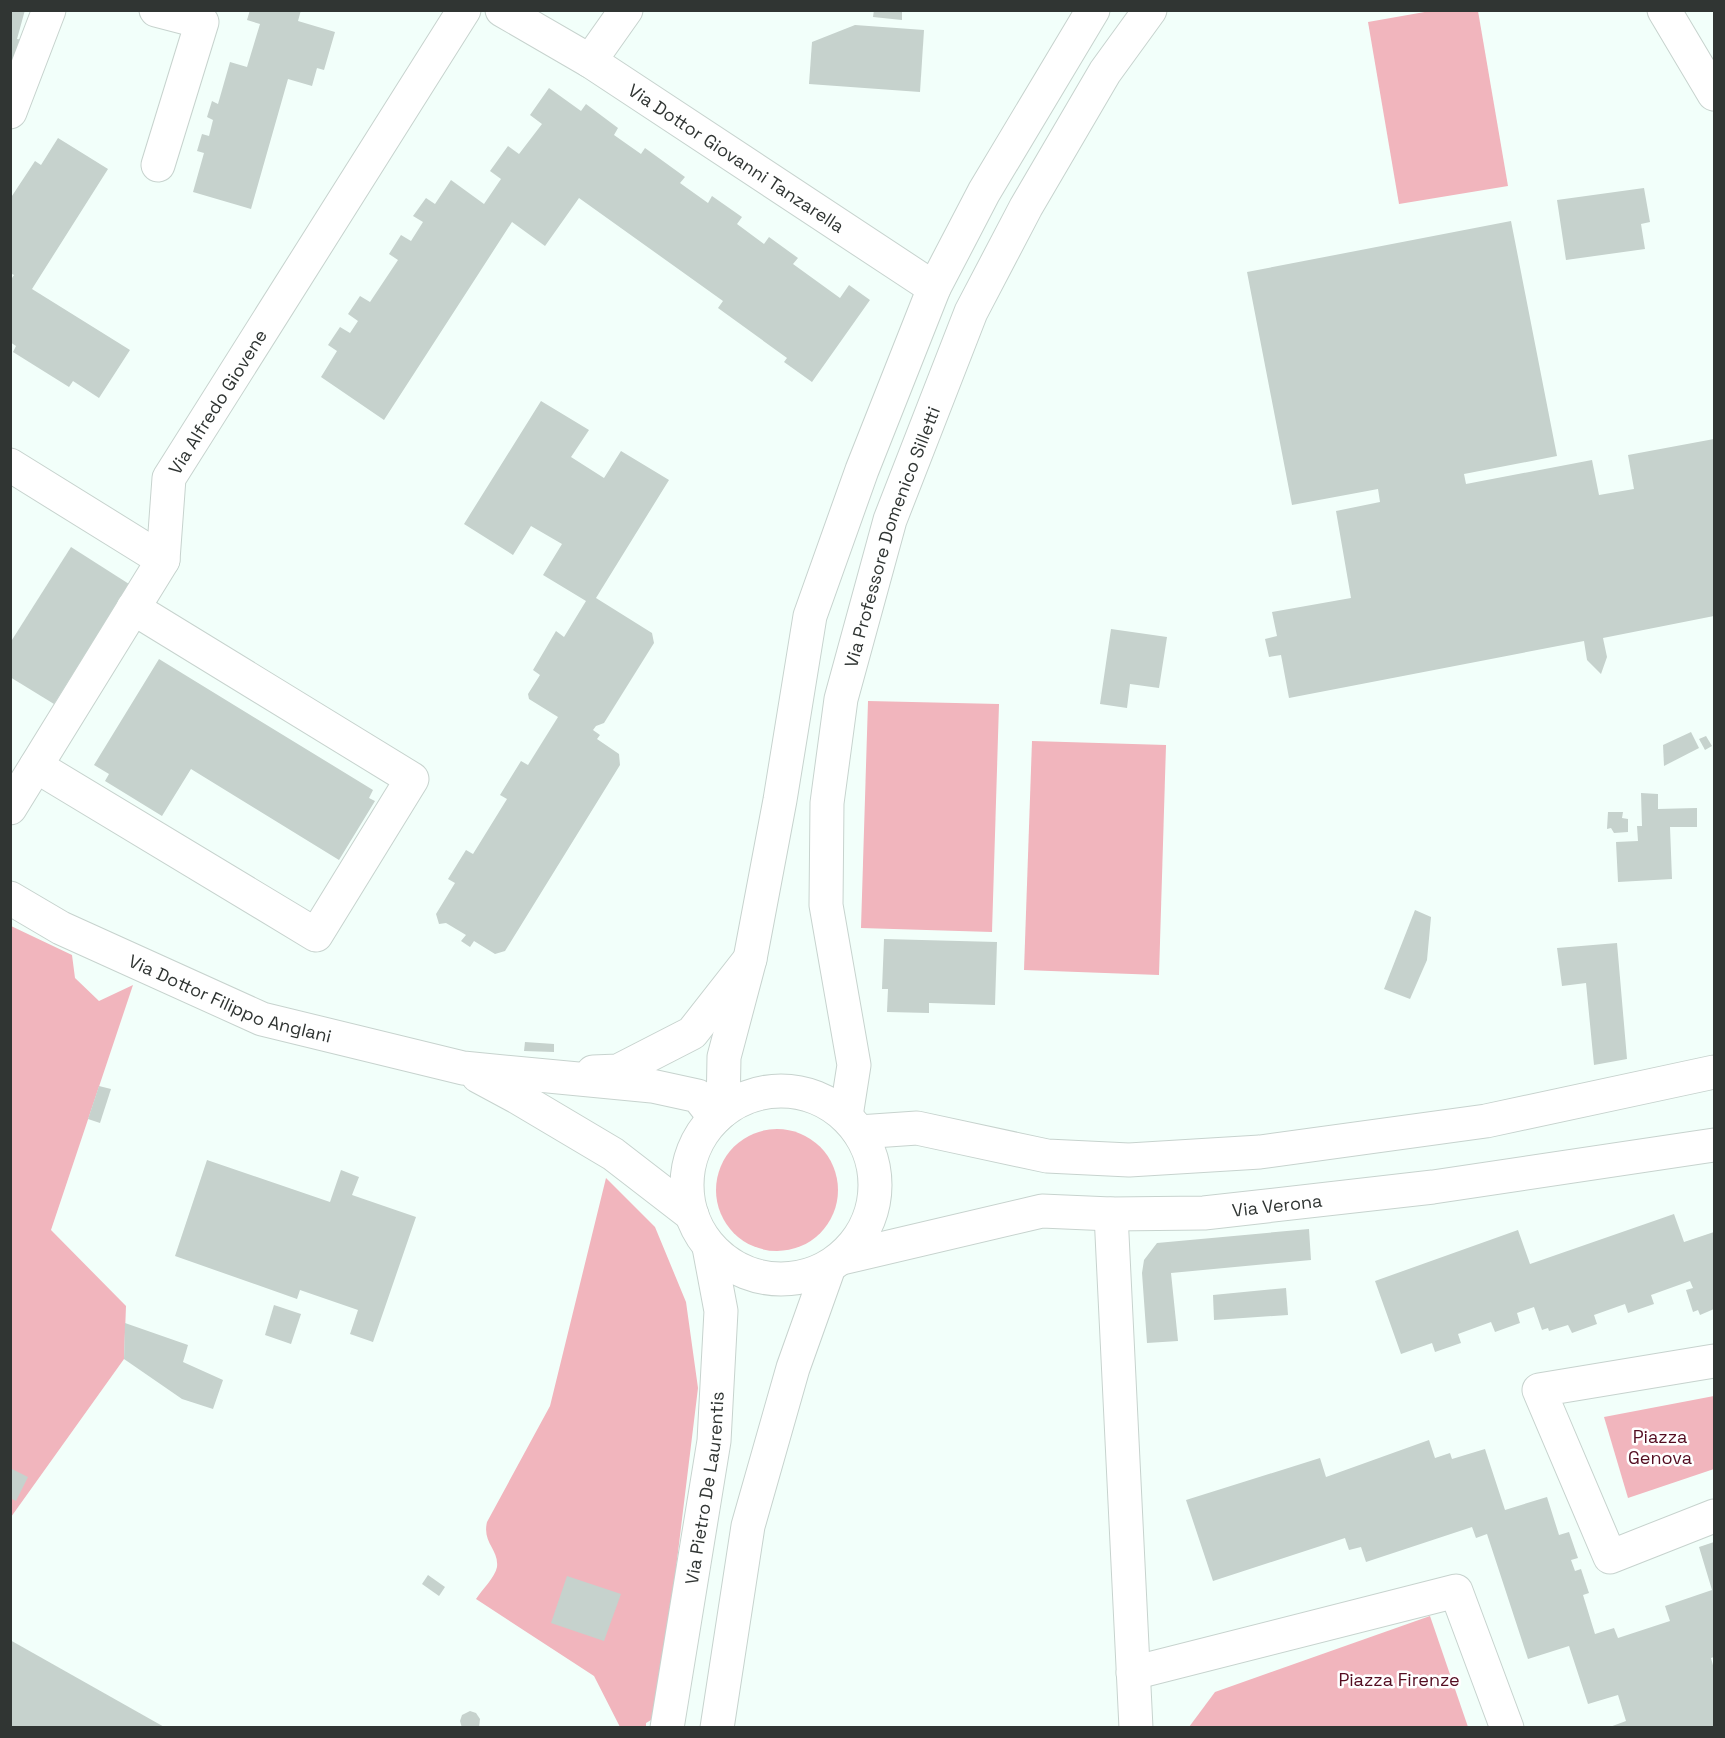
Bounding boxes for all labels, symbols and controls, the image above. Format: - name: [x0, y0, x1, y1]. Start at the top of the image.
- street label: Via Dottor Giovanni Tanzarella: [624, 78, 849, 237]
- street label: Via Alfredo Giovene: [163, 325, 272, 478]
- street label: Via Professore Domenico Silletti: [839, 403, 945, 670]
- street label: Via Dottor Filippo Anglani: [125, 949, 334, 1047]
- street label: Via Verona: [1231, 1188, 1323, 1221]
- street label: Via Pietro De Laurentis: [679, 1391, 728, 1586]
- park label: Piazza Genova: [1628, 1425, 1692, 1469]
- park label: Piazza Firenze: [1338, 1668, 1460, 1691]

